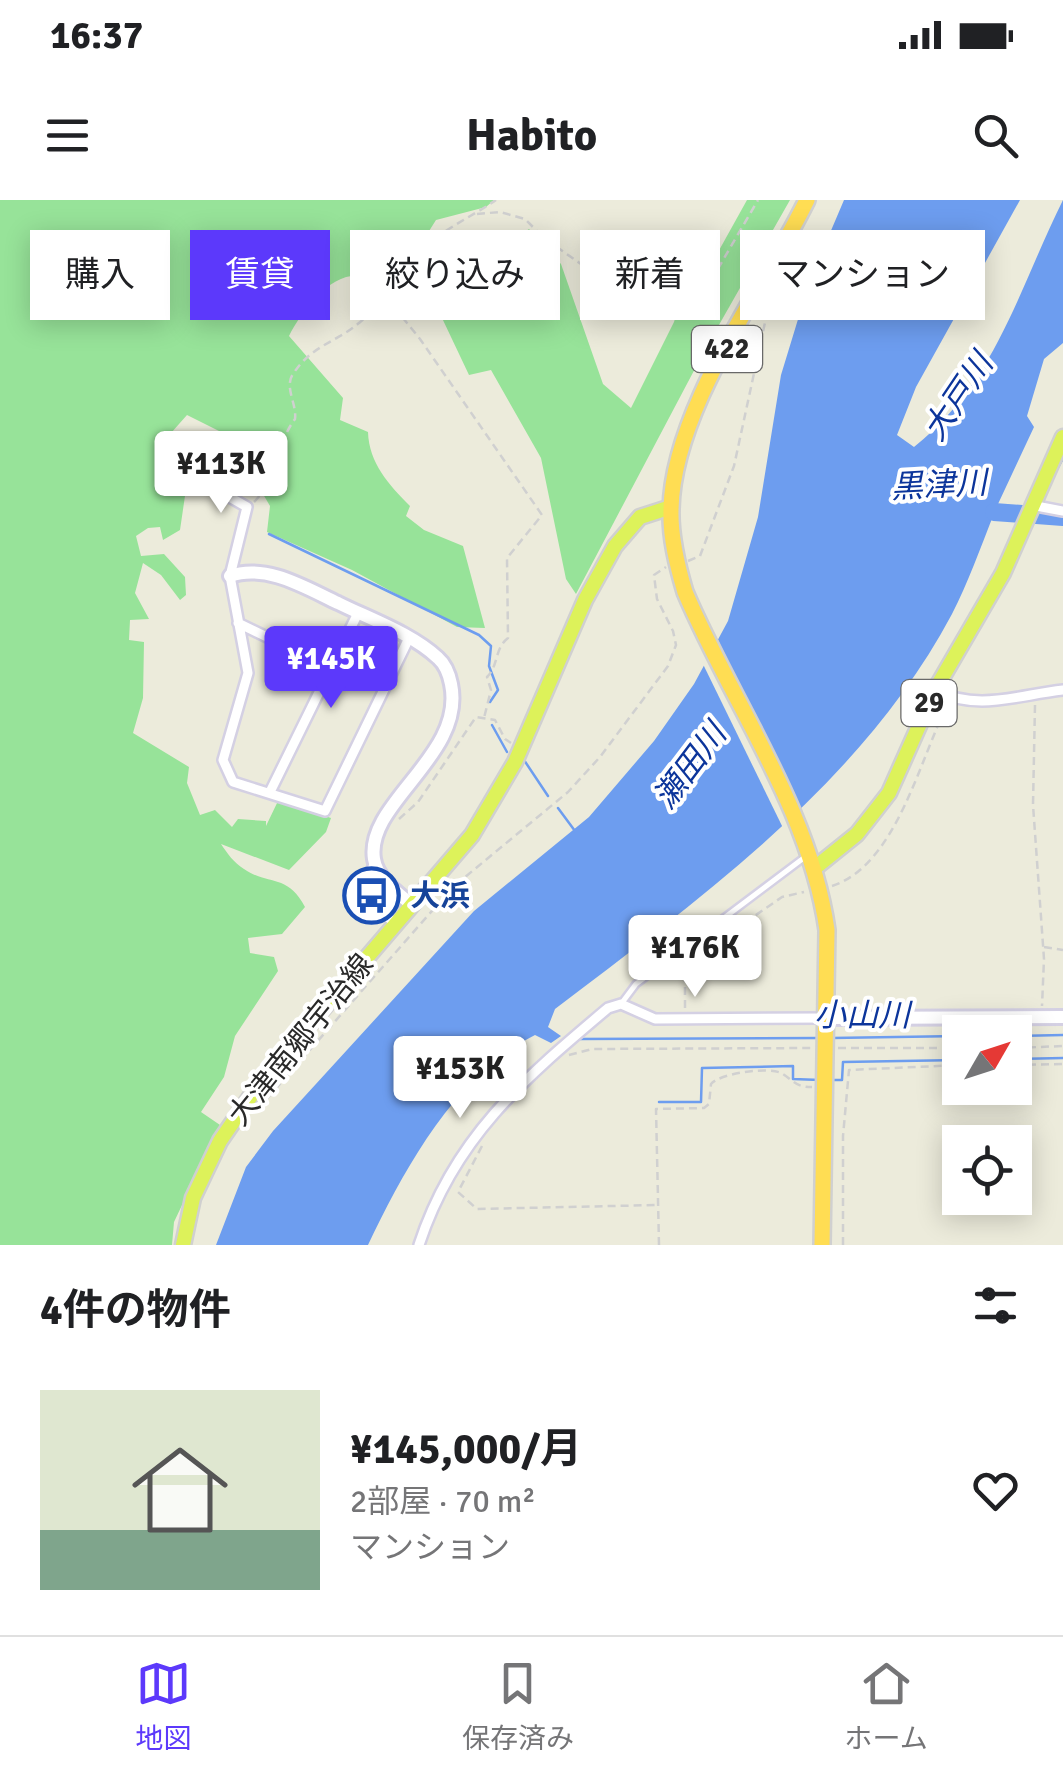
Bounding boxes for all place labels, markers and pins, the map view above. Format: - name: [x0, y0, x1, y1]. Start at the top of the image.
- pin: ¥113K: [151, 431, 291, 516]
- pin: ¥145K: [261, 626, 401, 711]
- bus stop icon: 大浜: [341, 866, 401, 926]
- place label: 大浜: [410, 878, 470, 915]
- pin: ¥176K: [625, 915, 765, 1000]
- pin: ¥153K: [390, 1036, 530, 1121]

